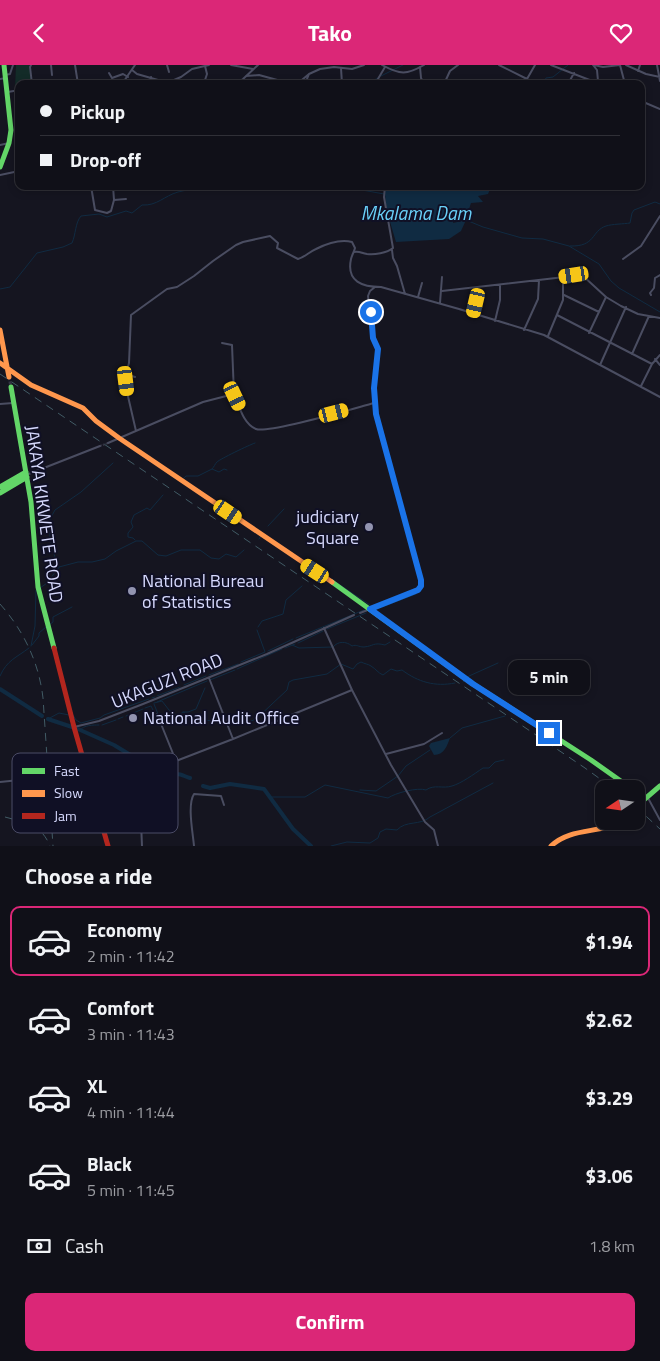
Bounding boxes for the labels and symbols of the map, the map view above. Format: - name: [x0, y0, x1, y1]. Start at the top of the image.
- water label: Mkalama Dam: [361, 198, 472, 227]
- car: [558, 265, 589, 285]
- car: [465, 287, 486, 319]
- route start: [360, 301, 382, 323]
- car: [116, 365, 135, 397]
- car: [221, 379, 248, 413]
- car: [317, 402, 350, 424]
- street label: JAKAYA KIKWETE ROAD: [19, 423, 70, 604]
- car: [211, 497, 244, 527]
- place label: judiciary Square: [295, 503, 359, 551]
- marker: judiciary Square: [363, 521, 375, 533]
- car: [298, 557, 331, 585]
- place label: National Bureau of Statistics: [142, 567, 264, 615]
- marker: National Bureau of Statistics: [126, 585, 138, 597]
- street label: UKAGUZI ROAD: [107, 646, 227, 715]
- callout: 5 min: [508, 661, 590, 695]
- place label: National Audit Office: [143, 704, 299, 731]
- marker: National Audit Office: [127, 712, 139, 724]
- route end: [538, 722, 560, 744]
- legend: [12, 753, 178, 833]
- text: Fast: [54, 760, 79, 781]
- north arrow: [595, 780, 645, 830]
- text: Slow: [54, 782, 83, 803]
- text: Jam: [54, 805, 77, 826]

